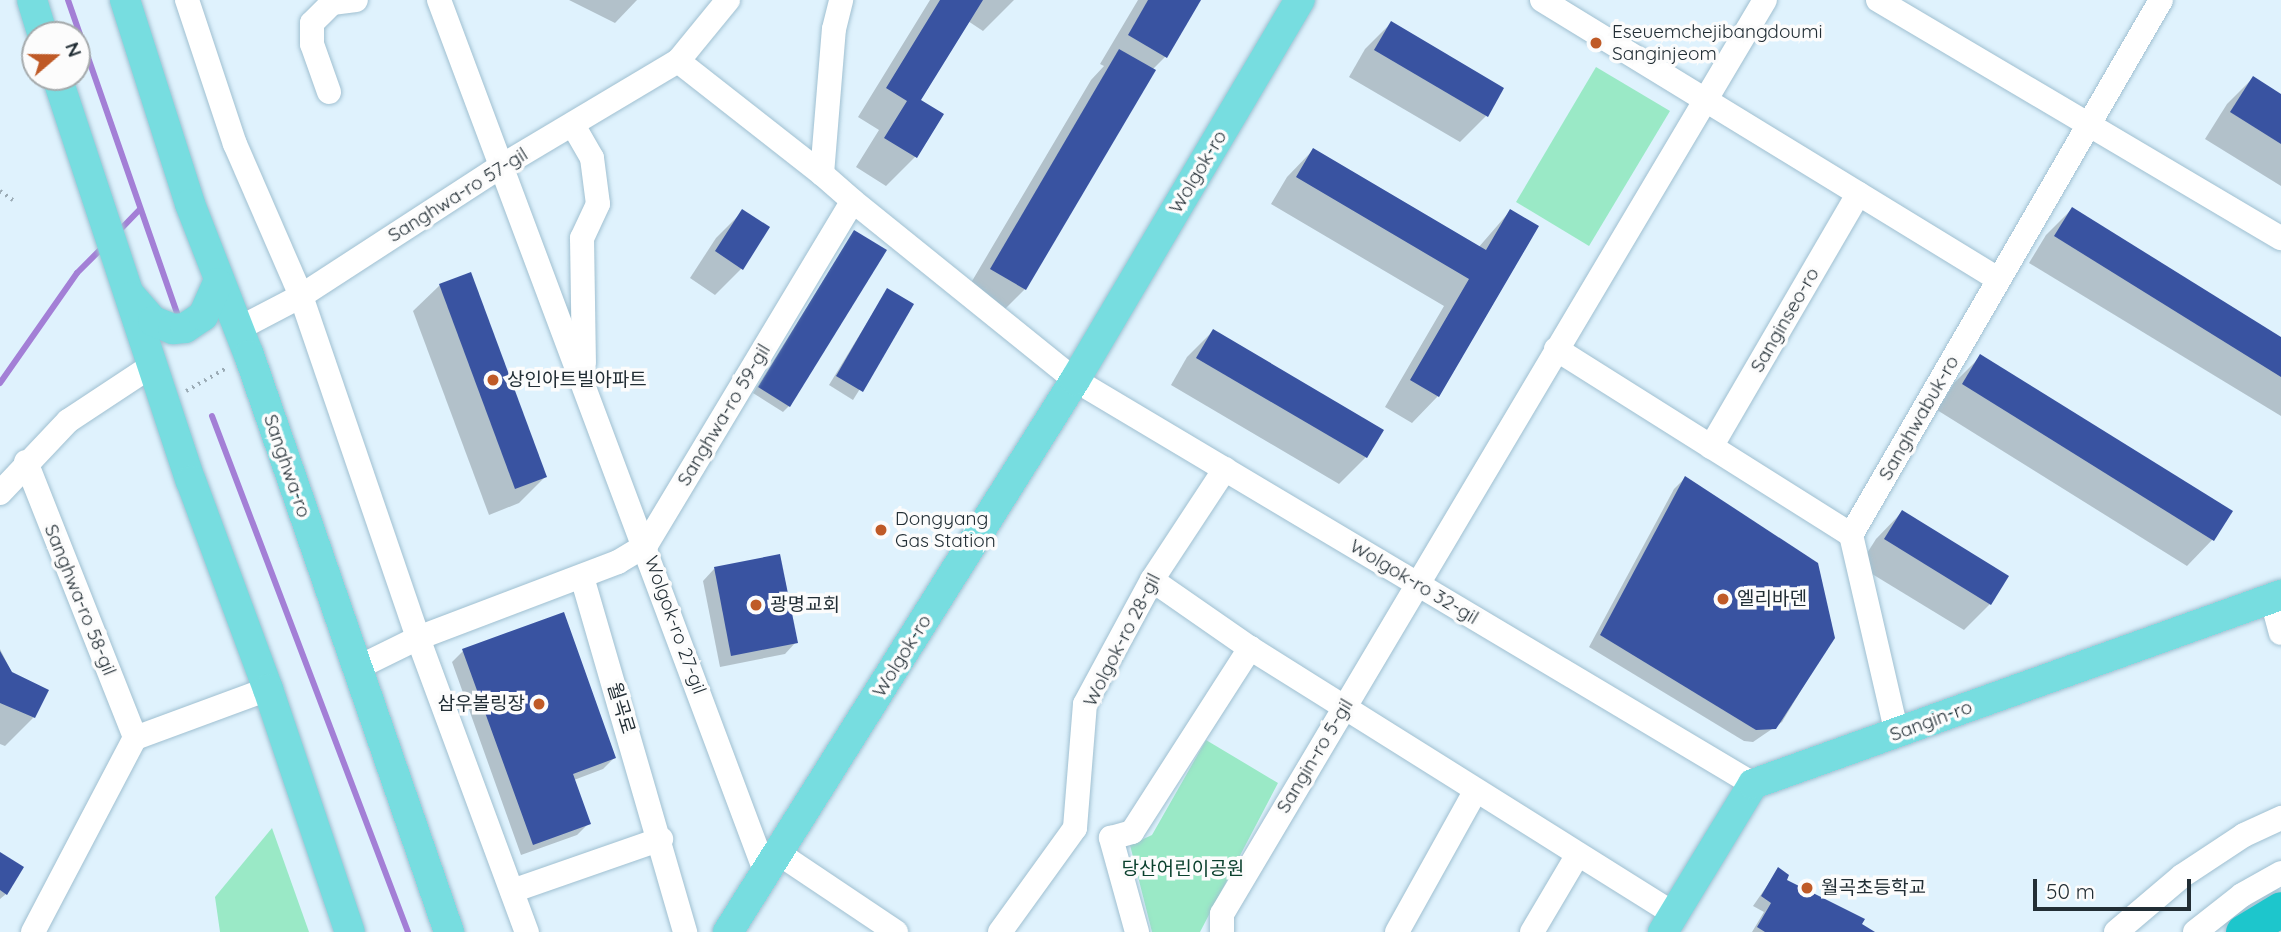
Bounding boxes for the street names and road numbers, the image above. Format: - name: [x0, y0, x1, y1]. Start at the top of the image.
- street label: Wolgok-ro: [1164, 126, 1232, 218]
- street label: Sanghwa-ro 57-gil: [384, 143, 532, 247]
- street label: Sanginseo-ro: [1746, 264, 1824, 376]
- street label: Sanghwa-ro 59-gil: [673, 340, 775, 490]
- street label: Sanghwabuk-ro: [1874, 352, 1964, 484]
- street label: Sanghwa-ro: [259, 411, 315, 521]
- street label: Sanghwa-ro 58-gil: [39, 521, 121, 679]
- street label: Wolgok-ro 32-gil: [1346, 535, 1482, 629]
- street label: Wolgok-ro 27-gil: [639, 553, 711, 697]
- street label: Wolgok-ro 28-gil: [1079, 570, 1165, 710]
- street label: Wolgok-ro: [868, 611, 936, 701]
- street label: 월곡로: [602, 680, 640, 736]
- street label: Sangin-ro 5-gil: [1272, 695, 1358, 817]
- street label: Sangin-ro: [1887, 696, 1975, 746]

